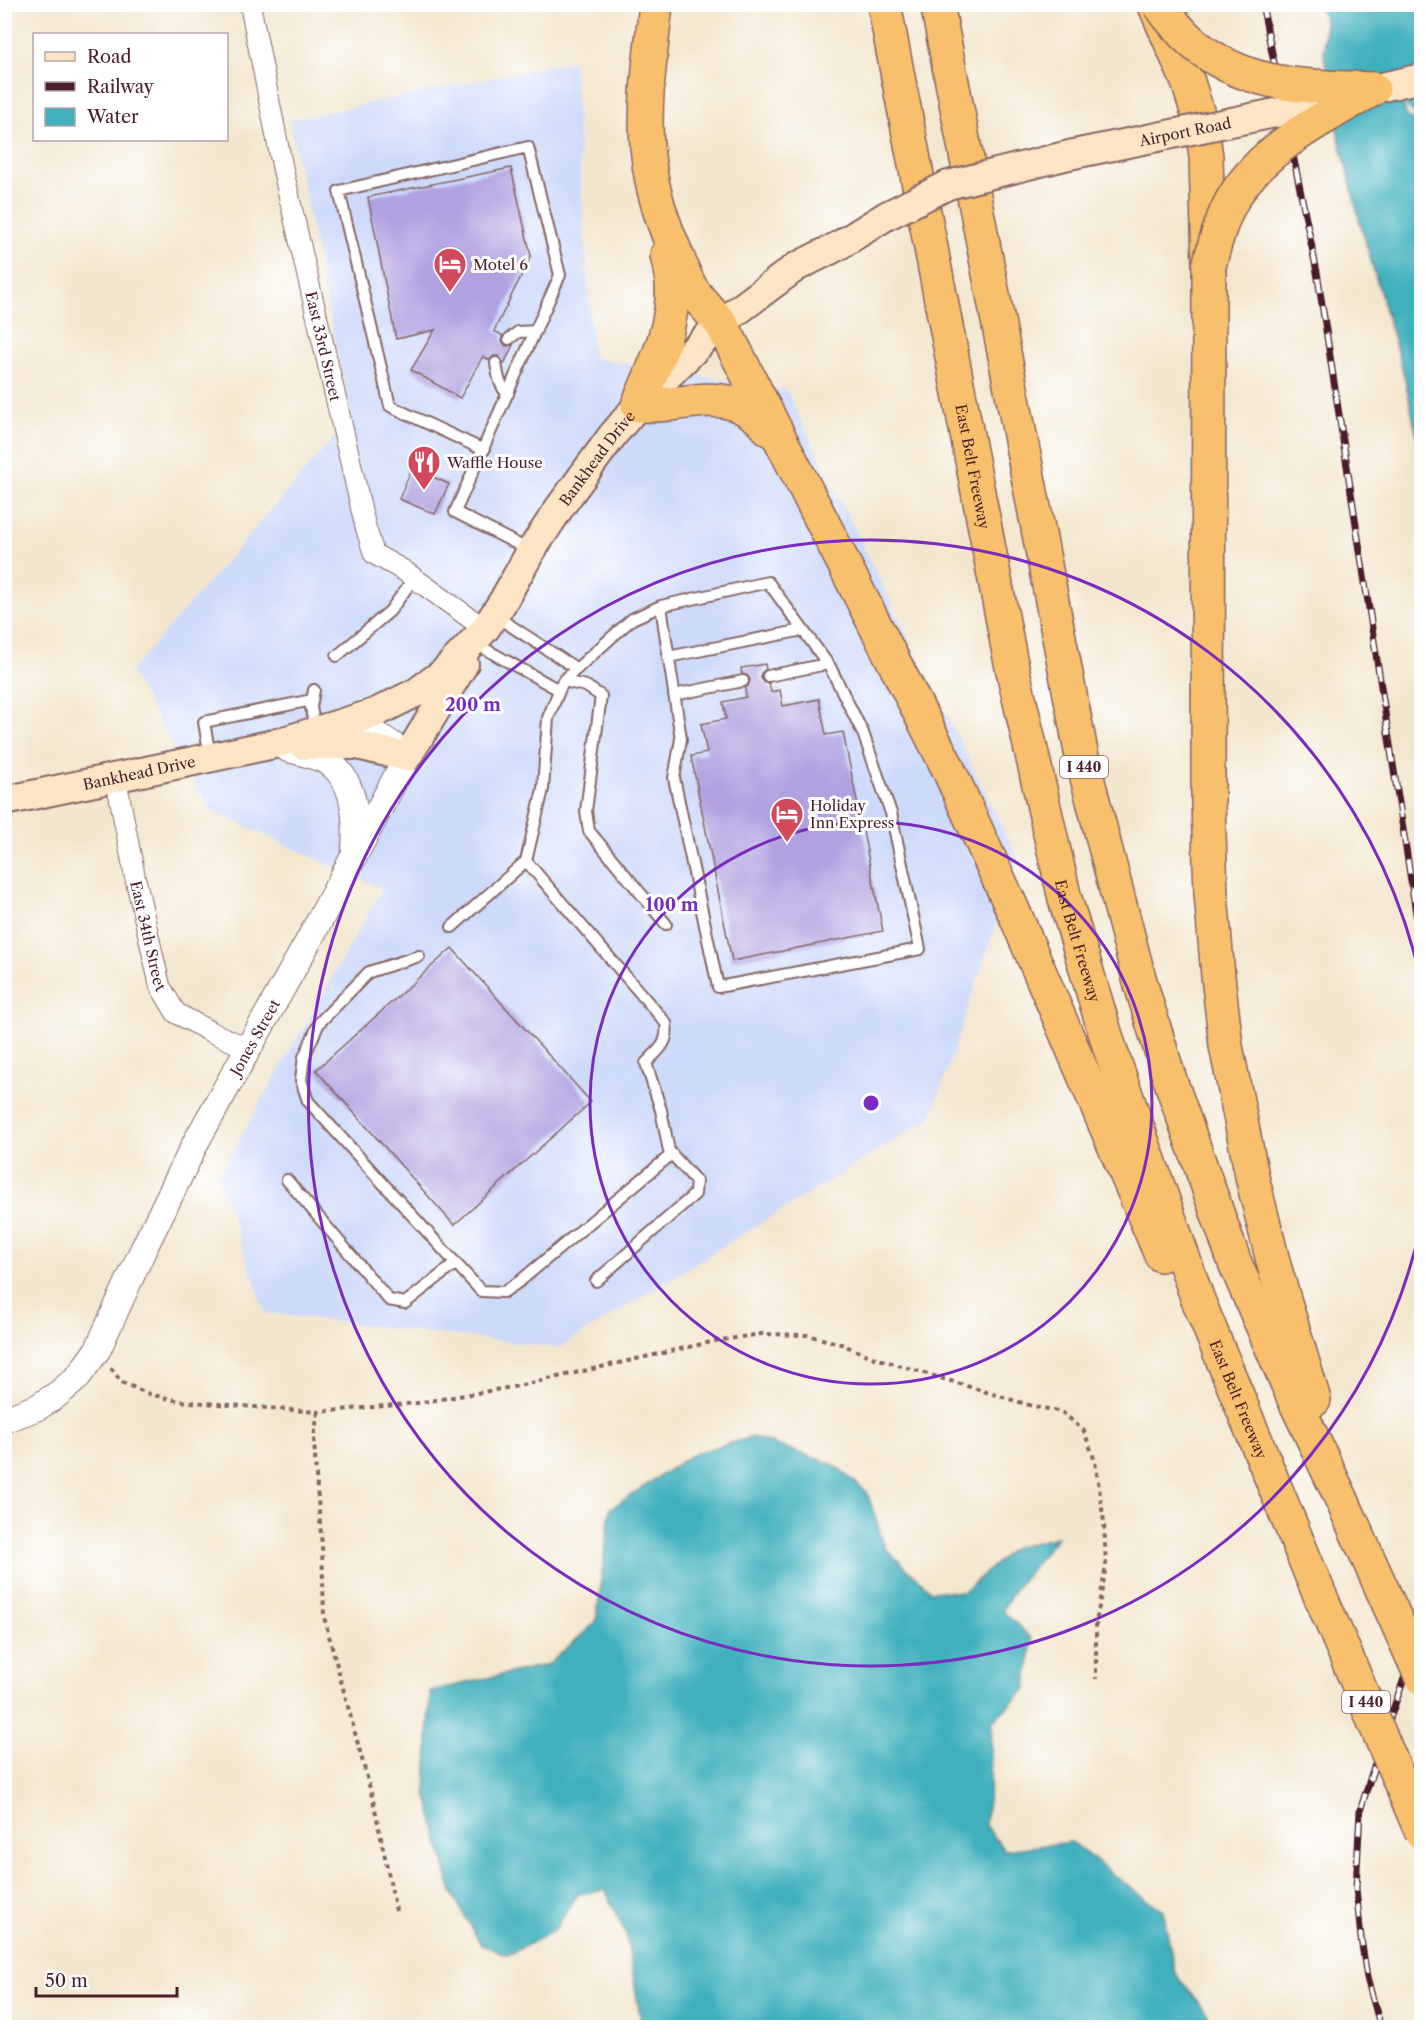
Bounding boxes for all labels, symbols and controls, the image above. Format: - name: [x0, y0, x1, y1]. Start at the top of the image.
- legend: [33, 33, 228, 141]
- text: Road: [87, 46, 132, 68]
- text: Railway: [87, 76, 155, 98]
- text: Water: [86, 106, 139, 128]
- street label: Airport Road: [1137, 113, 1233, 150]
- hotel icon: Motel 6: [432, 246, 468, 293]
- place label: Motel 6: [473, 255, 528, 274]
- street label: East 33rd Street: [302, 289, 346, 404]
- street label: East Belt Freeway: [952, 402, 995, 531]
- street label: Bankhead Drive: [555, 407, 639, 509]
- restaurant icon: Waffle House: [406, 444, 442, 491]
- place label: Waffle House: [446, 453, 543, 472]
- text: 200 m: [445, 694, 501, 716]
- street label: Bankhead Drive: [81, 751, 197, 794]
- road number: I 440: [1060, 756, 1108, 778]
- hotel icon: Holiday Inn Express: [769, 796, 805, 843]
- place label: Holiday Inn Express: [810, 796, 894, 832]
- street label: East Belt Freeway: [1051, 878, 1105, 1005]
- street label: East 34th Street: [127, 879, 171, 995]
- text: 100 m: [645, 894, 699, 916]
- street label: Jones Street: [225, 995, 284, 1081]
- centre of rings: [861, 1093, 881, 1113]
- street label: East Belt Freeway: [1206, 1337, 1272, 1462]
- road number: I 440: [1342, 1691, 1390, 1713]
- scale bar: [36, 1960, 177, 1998]
- text: 50 m: [45, 1970, 88, 1992]

